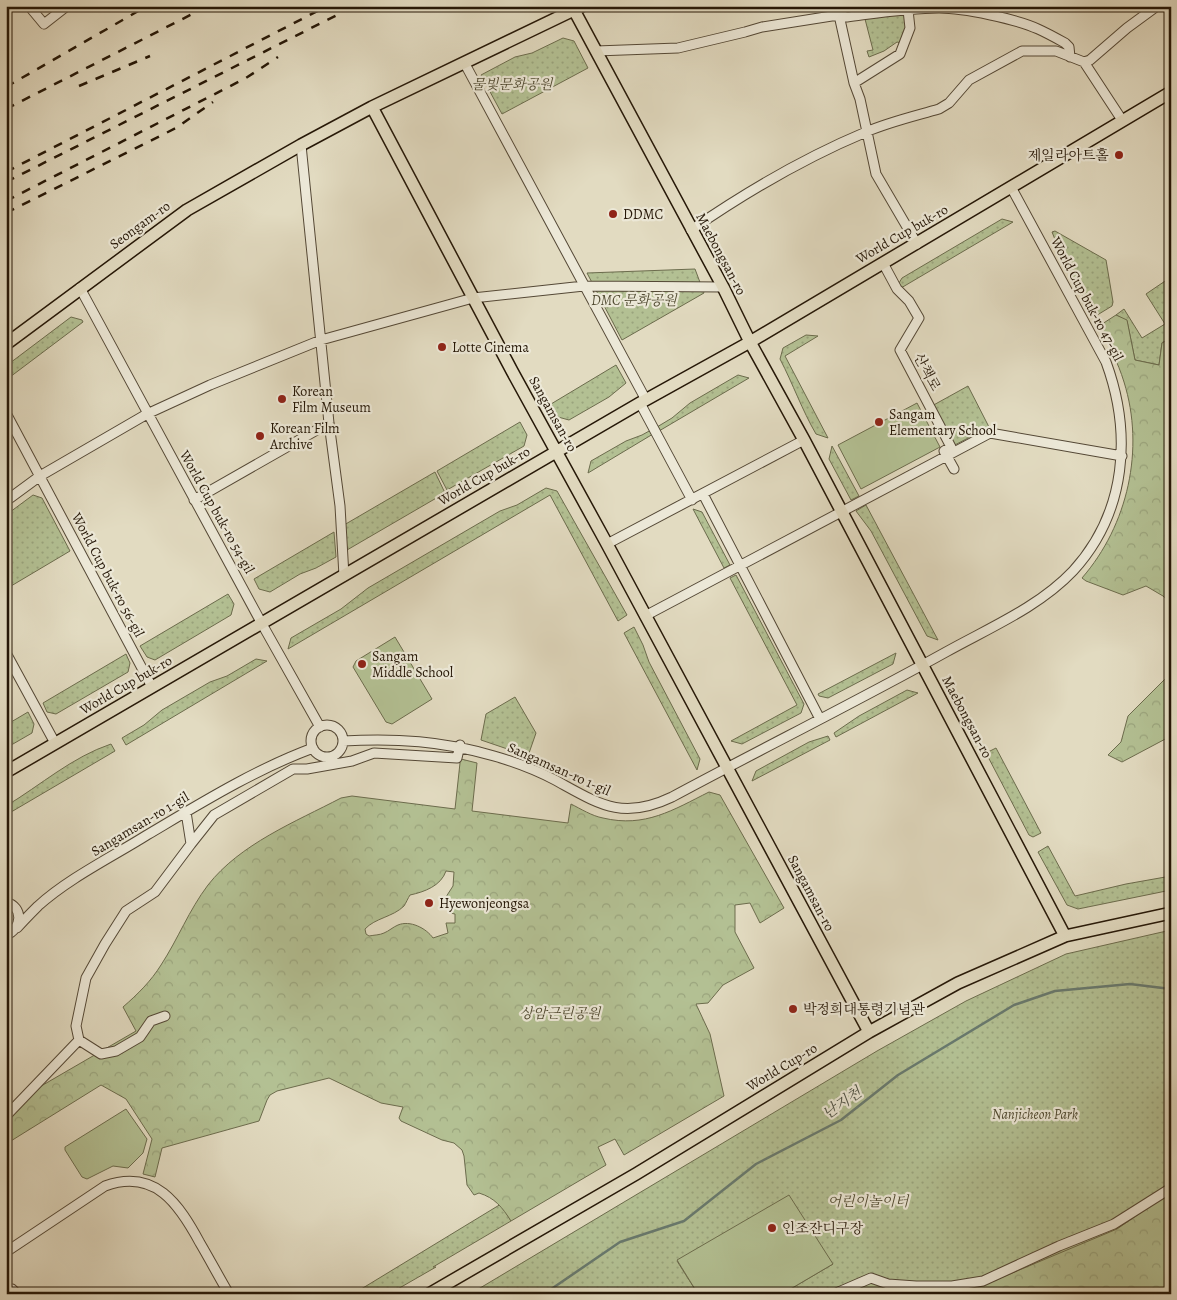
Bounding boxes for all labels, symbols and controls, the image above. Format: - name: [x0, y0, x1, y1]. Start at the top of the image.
- park label: 물빛문화공원: [471, 75, 554, 94]
- place label: 제일라아트홀: [1028, 146, 1109, 165]
- marker: 제일라아트홀: [1113, 149, 1125, 161]
- street label: Seongam-ro: [106, 197, 174, 253]
- street label: World Cup buk-ro: [852, 200, 951, 269]
- place label: DDMC: [623, 205, 663, 224]
- marker: DDMC: [607, 208, 619, 220]
- street label: Maebongsan-ro: [691, 210, 751, 298]
- street label: World Cup buk-ro 47-gil: [1046, 233, 1128, 365]
- park label: DMC 문화공원: [591, 291, 678, 310]
- place label: Lotte Cinema: [452, 338, 529, 357]
- marker: Lotte Cinema: [436, 341, 448, 353]
- street label: 산책로: [909, 350, 945, 395]
- street label: Sangamsan-ro: [524, 373, 582, 455]
- place label: Korean Film Museum: [292, 382, 371, 417]
- marker: Korean Film Museum: [276, 393, 288, 405]
- place label: Sangam Elementary School: [889, 405, 997, 440]
- marker: Sangam Elementary School: [873, 416, 885, 428]
- place label: Korean Film Archive: [269, 419, 340, 454]
- marker: Korean Film Archive: [254, 430, 266, 442]
- street label: World Cup buk-ro: [434, 442, 533, 511]
- street label: World Cup buk-ro 54-gil: [175, 446, 259, 578]
- street label: World Cup buk-ro 56-gil: [67, 509, 149, 641]
- place label: Sangam Middle School: [372, 647, 454, 682]
- street label: World Cup buk-ro: [76, 651, 175, 720]
- marker: Sangam Middle School: [356, 658, 368, 670]
- street label: Maebongsan-ro: [937, 673, 997, 761]
- street label: Sangamsan-ro 1-gil: [504, 738, 614, 800]
- street label: Sangamsan-ro 1-gil: [88, 787, 193, 861]
- street label: Sangamsan-ro: [783, 852, 839, 934]
- place label: Hyewonjeongsa: [439, 894, 530, 913]
- marker: Hyewonjeongsa: [423, 897, 435, 909]
- place label: 박정희대통령기념관: [803, 1000, 925, 1019]
- marker: 박정희대통령기념관: [787, 1003, 799, 1015]
- park label: 상암근린공원: [519, 1004, 602, 1023]
- street label: World Cup-ro: [742, 1038, 821, 1096]
- water label: 난지천: [818, 1081, 867, 1124]
- park label: Nanjicheon Park: [992, 1105, 1078, 1124]
- park label: 어린이놀이터: [827, 1192, 910, 1211]
- place label: 인조잔디구장: [782, 1219, 864, 1238]
- marker: 인조잔디구장: [766, 1222, 778, 1234]

